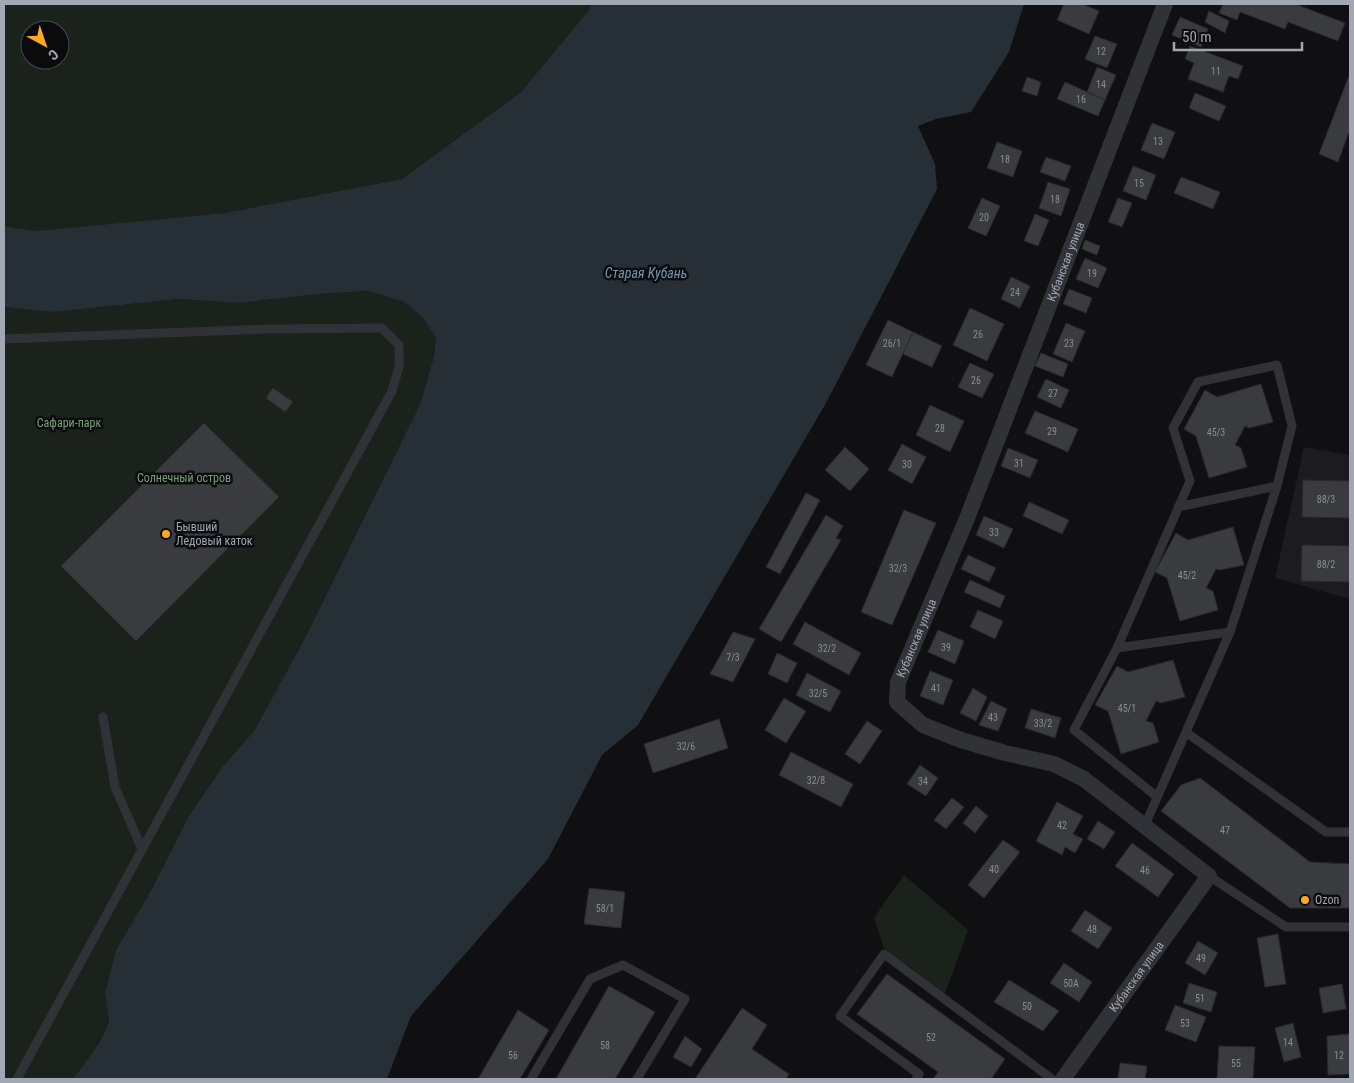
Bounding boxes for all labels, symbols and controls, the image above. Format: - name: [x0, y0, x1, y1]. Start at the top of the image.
- north arrow: [20, 20, 70, 70]
- scale bar: [1174, 20, 1302, 52]
- text: 50 m: [1182, 28, 1212, 46]
- text: С: [45, 46, 62, 64]
- house number: 12: [1096, 46, 1106, 57]
- house number: 11: [1211, 66, 1221, 77]
- house number: 14: [1096, 79, 1106, 90]
- house number: 16: [1076, 94, 1086, 105]
- house number: 13: [1153, 136, 1163, 147]
- house number: 18: [1000, 154, 1010, 165]
- house number: 15: [1134, 178, 1144, 189]
- house number: 18: [1050, 194, 1060, 205]
- house number: 20: [979, 212, 989, 223]
- street label: Кубанская улица: [1044, 220, 1087, 303]
- water label: Старая Кубань: [605, 265, 687, 281]
- house number: 19: [1087, 268, 1097, 279]
- house number: 24: [1010, 287, 1020, 298]
- house number: 26: [973, 329, 983, 340]
- house number: 26/1: [883, 338, 901, 349]
- house number: 23: [1064, 338, 1074, 349]
- house number: 26: [971, 375, 981, 386]
- house number: 27: [1048, 388, 1058, 399]
- park label: Сафари-парк: [37, 416, 101, 430]
- house number: 28: [935, 423, 945, 434]
- house number: 29: [1047, 426, 1057, 437]
- house number: 45/3: [1207, 427, 1225, 438]
- house number: 31: [1014, 458, 1024, 469]
- house number: 30: [902, 459, 912, 470]
- park label: Солнечный остров: [137, 471, 231, 485]
- house number: 88/3: [1317, 494, 1335, 505]
- place label: Бывший Ледовый каток: [176, 520, 253, 548]
- house number: 33: [989, 527, 999, 538]
- marker: Бывший Ледовый каток: [160, 528, 172, 540]
- house number: 88/2: [1317, 559, 1335, 570]
- house number: 32/3: [889, 563, 907, 574]
- house number: 45/2: [1178, 570, 1196, 581]
- street label: Кубанская улица: [894, 597, 939, 680]
- house number: 39: [941, 642, 951, 653]
- house number: 32/2: [818, 643, 836, 654]
- house number: 7/3: [726, 652, 740, 663]
- house number: 41: [931, 683, 941, 694]
- house number: 32/5: [809, 688, 827, 699]
- house number: 45/1: [1118, 703, 1136, 714]
- house number: 43: [988, 712, 998, 723]
- house number: 33/2: [1034, 718, 1052, 729]
- house number: 32/6: [677, 741, 695, 752]
- house number: 32/8: [807, 775, 825, 786]
- house number: 34: [918, 776, 928, 787]
- house number: 42: [1057, 820, 1067, 831]
- house number: 47: [1220, 825, 1230, 836]
- house number: 40: [989, 864, 999, 875]
- house number: 46: [1140, 865, 1150, 876]
- place label: Ozon: [1315, 893, 1339, 907]
- marker: Ozon: [1299, 894, 1311, 906]
- house number: 58/1: [596, 903, 614, 914]
- house number: 48: [1087, 924, 1097, 935]
- street label: Кубанская улица: [1106, 938, 1167, 1015]
- house number: 49: [1196, 953, 1206, 964]
- house number: 50А: [1063, 978, 1079, 989]
- house number: 51: [1195, 993, 1205, 1004]
- house number: 50: [1022, 1001, 1032, 1012]
- house number: 53: [1180, 1018, 1190, 1029]
- house number: 52: [926, 1032, 936, 1043]
- house number: 14: [1283, 1037, 1293, 1048]
- house number: 58: [600, 1040, 610, 1051]
- house number: 56: [508, 1050, 518, 1061]
- house number: 12: [1334, 1050, 1344, 1061]
- house number: 55: [1231, 1058, 1241, 1069]

